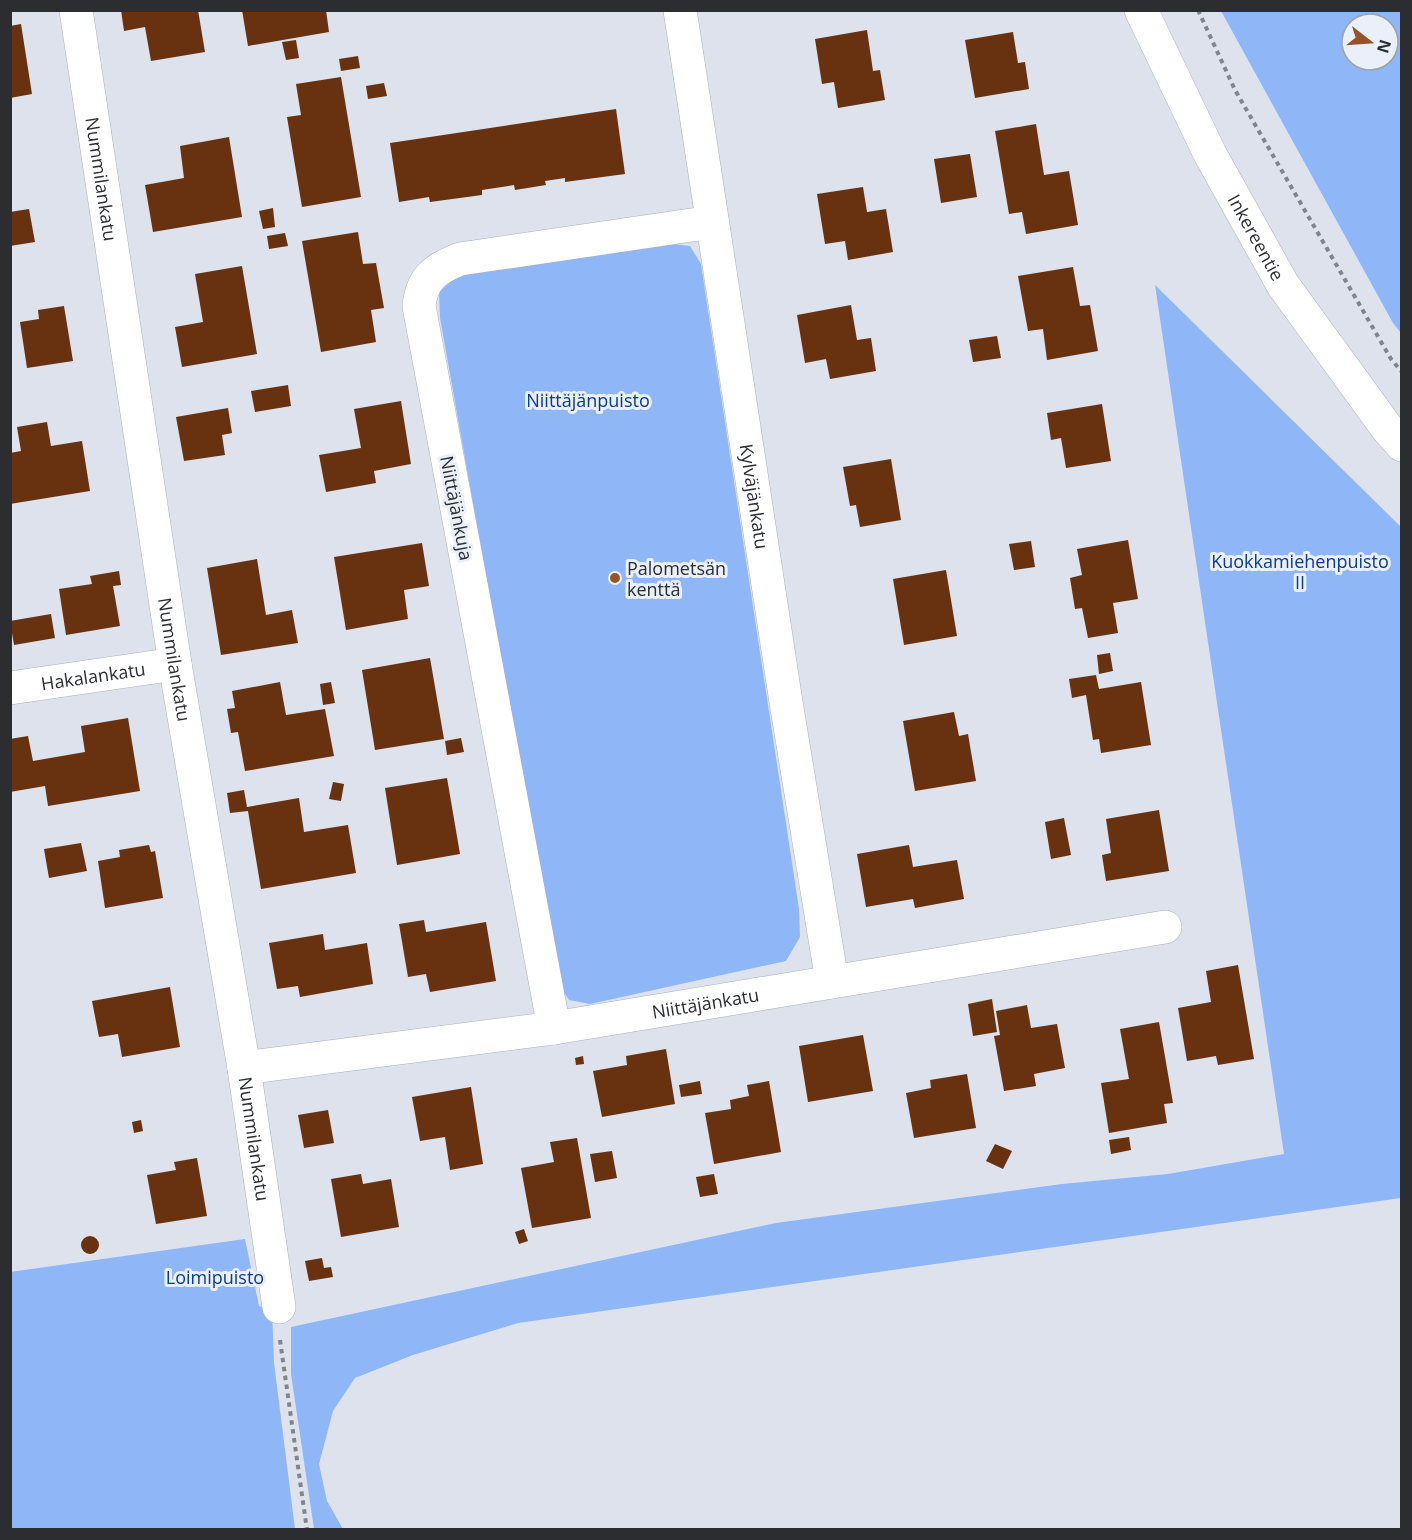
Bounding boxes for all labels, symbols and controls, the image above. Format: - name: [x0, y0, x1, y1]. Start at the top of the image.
- north arrow: [1340, 12, 1400, 72]
- text: N: [1372, 37, 1397, 56]
- street label: Nummilankatu: [80, 115, 123, 243]
- street label: Inkereentie: [1223, 190, 1290, 285]
- park label: Niittäjänpuisto: [526, 388, 650, 412]
- street label: Kylväjänkatu: [735, 442, 774, 551]
- street label: Niittäjänkuja: [435, 454, 479, 562]
- park label: Kuokkamiehenpuisto II: [1211, 549, 1389, 594]
- place label: Palometsän kenttä: [627, 556, 726, 601]
- marker: Palometsän kenttä: [608, 571, 622, 585]
- street label: Nummilankatu: [153, 596, 197, 723]
- street label: Hakalankatu: [39, 656, 147, 695]
- street label: Niittäjänkatu: [650, 982, 761, 1024]
- street label: Nummilankatu: [233, 1075, 275, 1203]
- park label: Loimipuisto: [166, 1265, 264, 1289]

